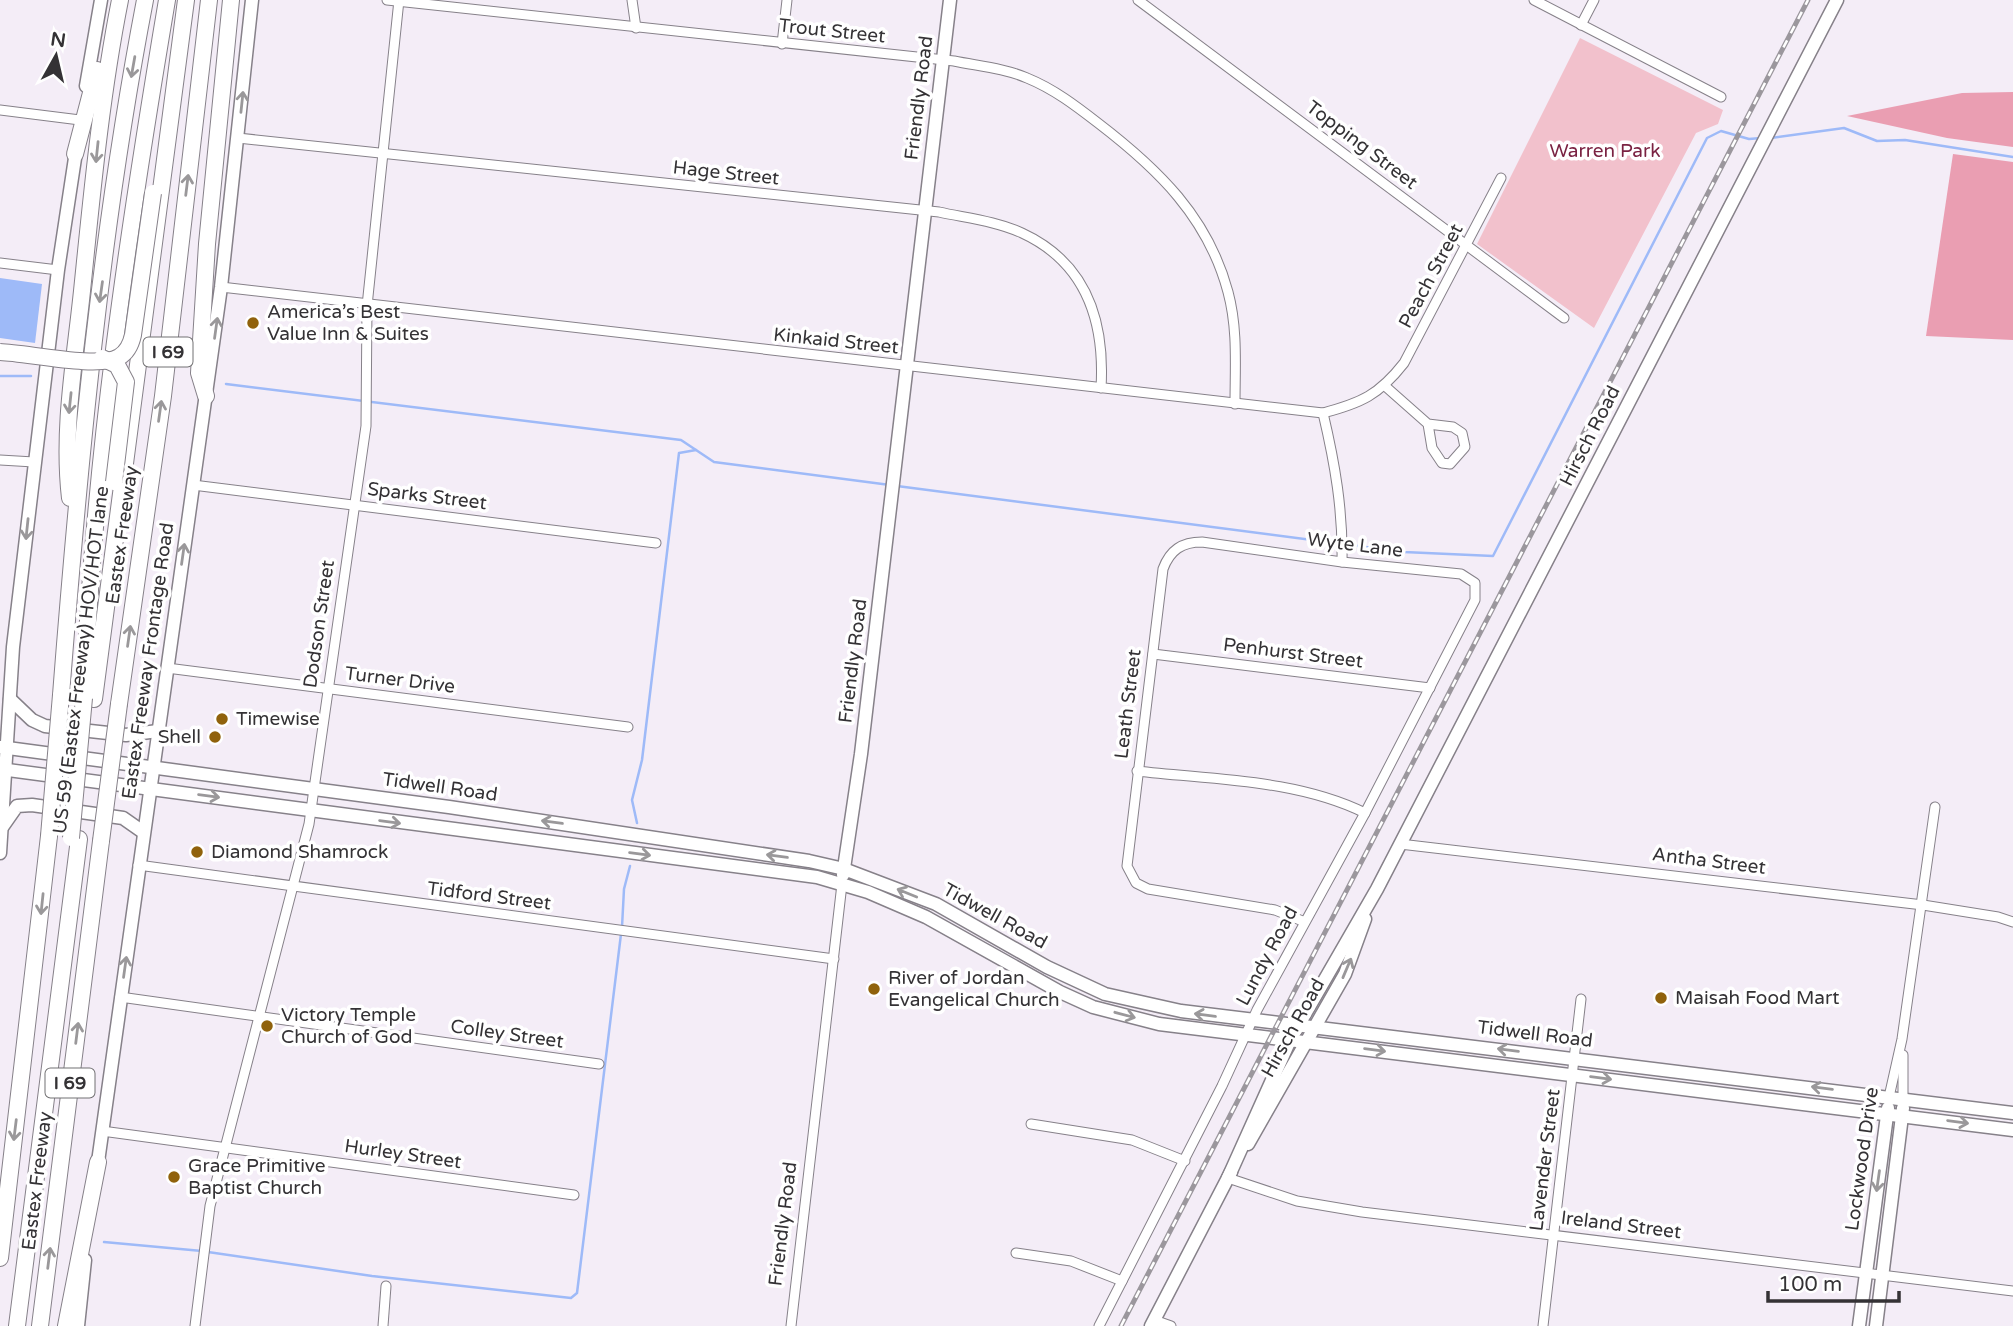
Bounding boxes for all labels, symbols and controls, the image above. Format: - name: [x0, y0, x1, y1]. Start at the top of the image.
- street label: Trout Street: [778, 14, 886, 48]
- north arrow: [21, 21, 91, 91]
- text: N: [49, 28, 67, 52]
- street label: Friendly Road: [900, 35, 938, 161]
- one-way arrow: [125, 55, 139, 78]
- one-way arrow: [236, 91, 249, 114]
- street label: Topping Street: [1302, 96, 1422, 194]
- one-way arrow: [90, 140, 103, 163]
- park label: Warren Park: [1549, 140, 1661, 162]
- street label: Hage Street: [672, 156, 780, 190]
- one-way arrow: [181, 174, 194, 197]
- street label: Peach Street: [1394, 220, 1468, 332]
- one-way arrow: [94, 280, 107, 303]
- place label: America’s Best Value Inn & Suites: [267, 301, 429, 345]
- marker: America’s Best Value Inn & Suites: [245, 315, 261, 331]
- one-way arrow: [209, 317, 222, 340]
- street label: Kinkaid Street: [772, 323, 900, 359]
- road number: I 69: [144, 338, 192, 366]
- street label: Hirsch Road: [1555, 382, 1625, 490]
- one-way arrow: [63, 391, 76, 413]
- one-way arrow: [154, 400, 167, 423]
- street label: Eastex Freeway: [101, 464, 143, 606]
- street label: Sparks Street: [366, 478, 488, 514]
- street label: US 59 (Eastex Freeway) HOV/HOT lane: [49, 485, 113, 835]
- one-way arrow: [20, 518, 33, 540]
- street label: Eastex Freeway Frontage Road: [118, 521, 178, 801]
- street label: Wyte Lane: [1306, 528, 1404, 562]
- one-way arrow: [177, 543, 190, 565]
- street label: Dodson Street: [299, 559, 339, 689]
- street label: Friendly Road: [834, 598, 872, 724]
- one-way arrow: [122, 625, 135, 648]
- street label: Penhurst Street: [1222, 634, 1364, 672]
- street label: Leath Street: [1110, 648, 1146, 760]
- street label: Turner Drive: [344, 662, 456, 698]
- place label: Timewise: [236, 708, 320, 730]
- marker: Timewise: [214, 711, 230, 727]
- place label: Shell: [158, 726, 201, 748]
- marker: Shell: [207, 729, 223, 745]
- street label: Tidwell Road: [381, 768, 499, 806]
- one-way arrow: [197, 790, 220, 803]
- one-way arrow: [541, 815, 564, 828]
- one-way arrow: [378, 816, 401, 829]
- place label: Diamond Shamrock: [211, 841, 388, 863]
- street label: Antha Street: [1651, 843, 1767, 879]
- marker: Diamond Shamrock: [189, 844, 205, 860]
- one-way arrow: [628, 848, 651, 861]
- one-way arrow: [766, 849, 789, 862]
- street label: Tidford Street: [426, 877, 552, 915]
- street label: Tidwell Road: [939, 878, 1051, 954]
- one-way arrow: [897, 885, 918, 898]
- one-way arrow: [35, 892, 48, 915]
- street label: Lundy Road: [1232, 903, 1302, 1009]
- one-way arrow: [118, 956, 131, 979]
- one-way arrow: [1341, 957, 1354, 979]
- place label: River of Jordan Evangelical Church: [888, 967, 1060, 1011]
- street label: Hirsch Road: [1257, 975, 1329, 1081]
- marker: River of Jordan Evangelical Church: [866, 981, 882, 997]
- place label: Maisah Food Mart: [1675, 987, 1839, 1009]
- marker: Maisah Food Mart: [1653, 990, 1669, 1006]
- place label: Victory Temple Church of God: [281, 1004, 416, 1048]
- one-way arrow: [1195, 1008, 1217, 1021]
- one-way arrow: [1113, 1009, 1136, 1022]
- street label: Colley Street: [449, 1015, 565, 1053]
- street label: Tidwell Road: [1476, 1016, 1594, 1052]
- marker: Victory Temple Church of God: [259, 1018, 275, 1034]
- one-way arrow: [70, 1022, 83, 1044]
- one-way arrow: [1363, 1044, 1386, 1057]
- one-way arrow: [1497, 1044, 1520, 1057]
- road number: I 69: [46, 1068, 94, 1098]
- one-way arrow: [1589, 1071, 1612, 1084]
- one-way arrow: [1811, 1082, 1833, 1095]
- street label: Lockwood Drive: [1841, 1086, 1883, 1232]
- street label: Lavender Street: [1525, 1088, 1565, 1232]
- street label: Eastex Freeway: [18, 1110, 56, 1252]
- one-way arrow: [1946, 1116, 1969, 1129]
- one-way arrow: [9, 1118, 22, 1141]
- street label: Hurley Street: [343, 1135, 463, 1173]
- place label: Grace Primitive Baptist Church: [188, 1155, 326, 1199]
- street label: Friendly Road: [764, 1161, 802, 1287]
- marker: Grace Primitive Baptist Church: [166, 1169, 182, 1185]
- one-way arrow: [1872, 1169, 1885, 1192]
- street label: Ireland Street: [1560, 1207, 1682, 1243]
- one-way arrow: [42, 1247, 55, 1270]
- scale bar: [1768, 1260, 1899, 1304]
- text: 100 m: [1778, 1272, 1842, 1297]

